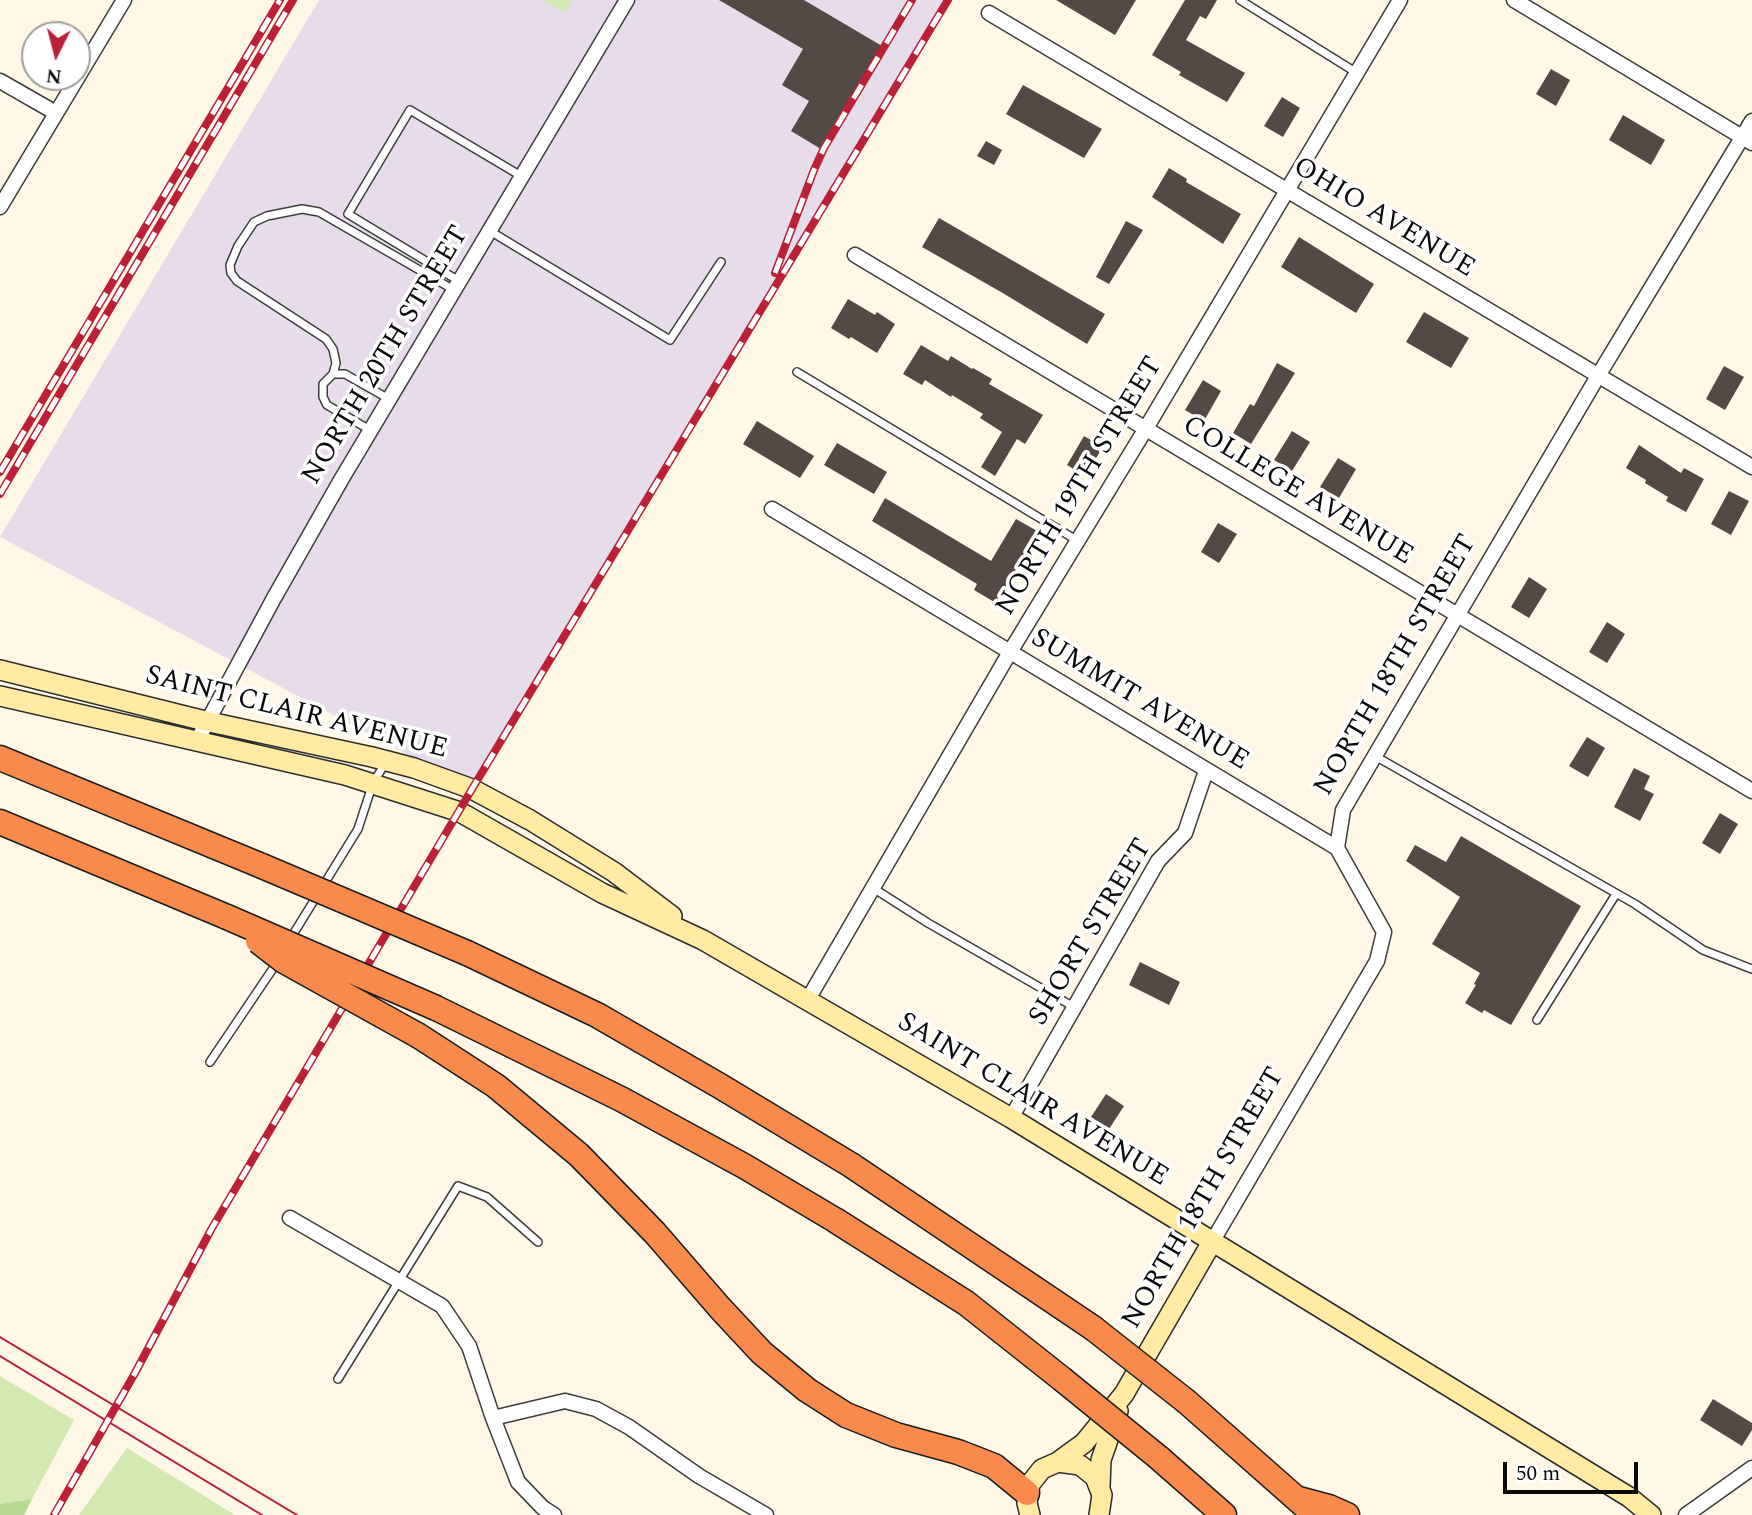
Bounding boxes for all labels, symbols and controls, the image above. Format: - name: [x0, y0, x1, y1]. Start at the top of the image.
- north arrow: [21, 21, 91, 91]
- text: N: [45, 60, 63, 91]
- street label: OHIO AVENUE: [1286, 151, 1480, 287]
- street label: NORTH 20TH STREET: [296, 221, 478, 491]
- street label: NORTH 19TH STREET: [990, 352, 1172, 622]
- street label: COLLEGE AVENUE: [1176, 410, 1418, 574]
- street label: NORTH 18TH STREET: [1308, 529, 1486, 803]
- street label: SUMMIT AVENUE: [1024, 623, 1254, 779]
- street label: SAINT CLAIR AVENUE: [141, 660, 451, 768]
- street label: SHORT STREET: [1023, 834, 1161, 1032]
- street label: SAINT CLAIR AVENUE: [890, 1007, 1174, 1195]
- street label: NORTH 18TH STREET: [1116, 1062, 1294, 1336]
- scale bar: [1507, 1448, 1642, 1492]
- text: 50 m: [1516, 1458, 1560, 1490]

